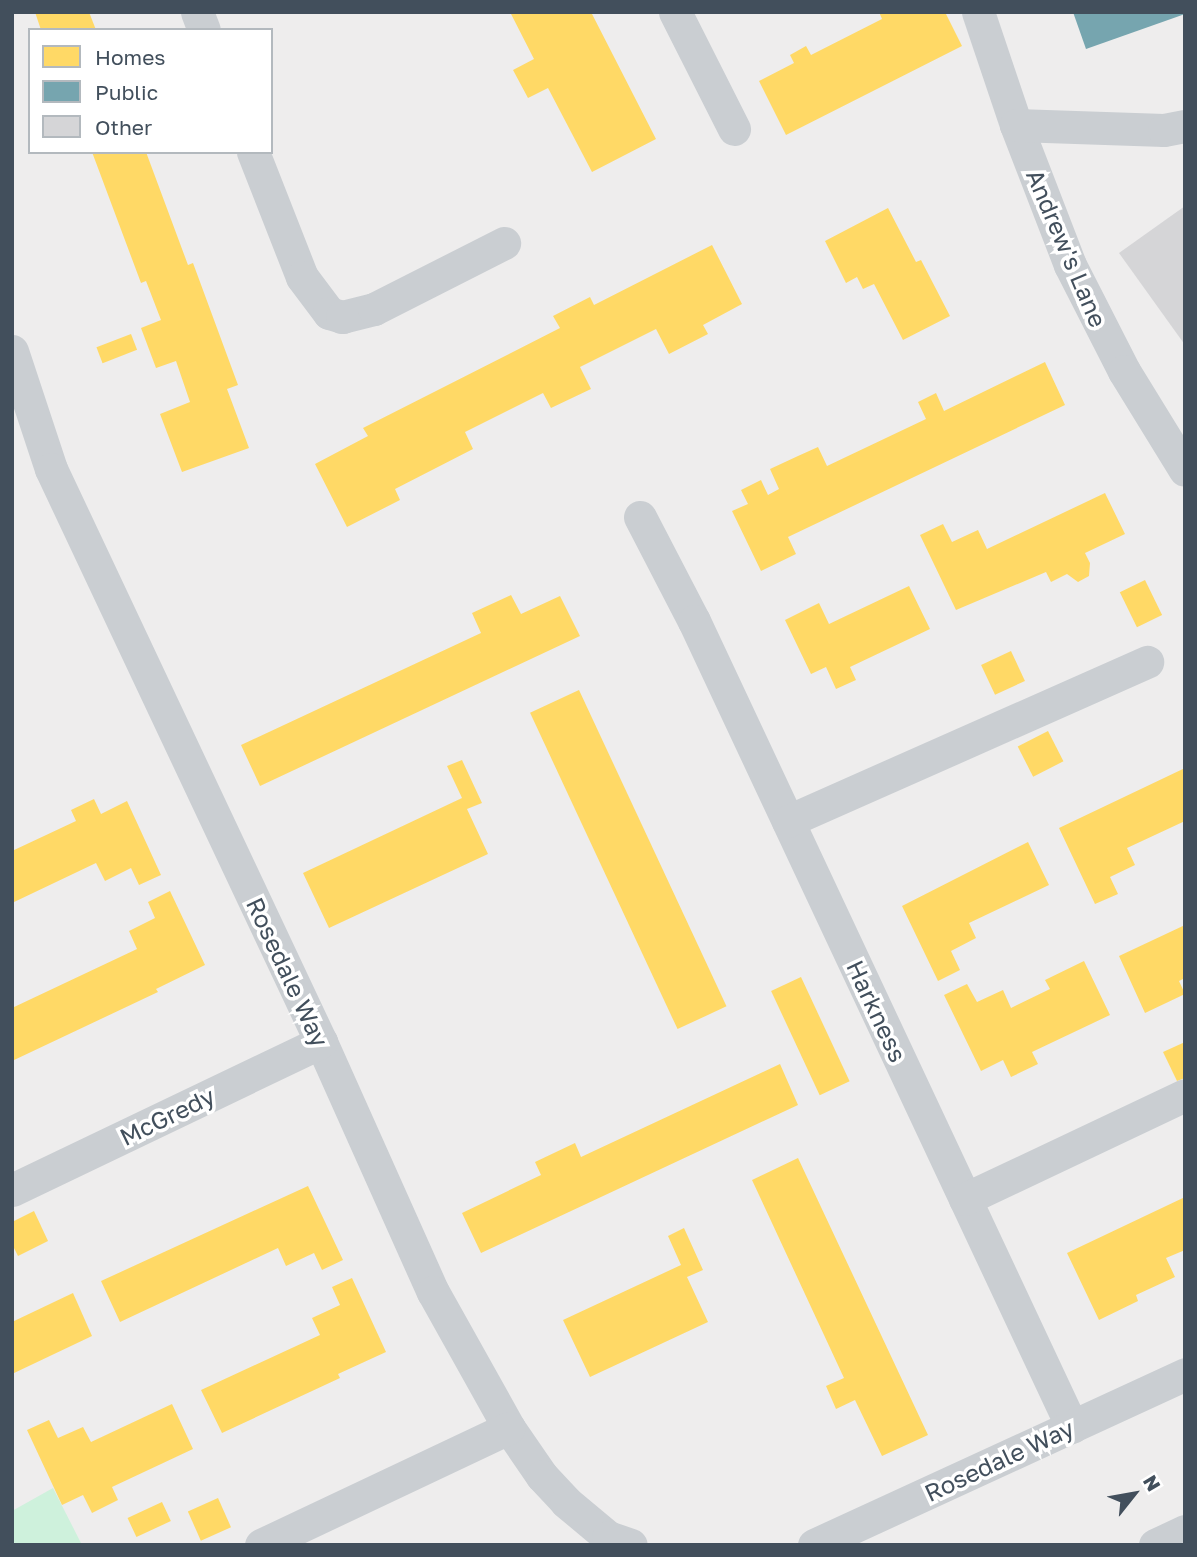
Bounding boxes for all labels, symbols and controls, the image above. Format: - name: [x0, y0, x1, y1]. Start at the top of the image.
- legend: [28, 28, 273, 154]
- text: Homes: [95, 44, 165, 70]
- text: Public: [95, 79, 158, 105]
- text: Other: [95, 114, 152, 140]
- street label: Andrew's Lane: [1021, 165, 1113, 331]
- street label: Rosedale Way: [241, 893, 335, 1051]
- street label: Harkness: [841, 956, 913, 1066]
- street label: McGredy: [115, 1081, 219, 1151]
- street label: Rosedale Way: [920, 1413, 1078, 1507]
- north arrow: [1099, 1459, 1169, 1529]
- text: N: [1139, 1471, 1166, 1495]

